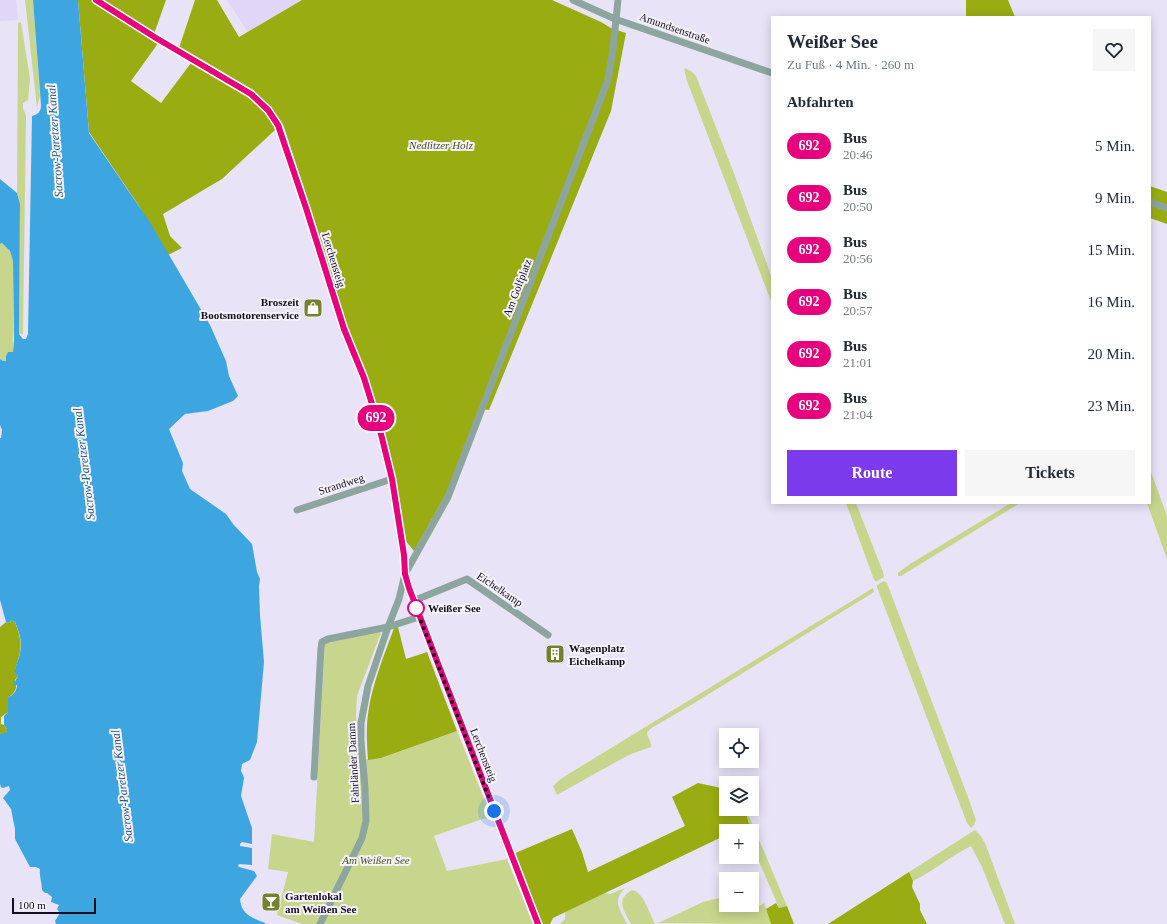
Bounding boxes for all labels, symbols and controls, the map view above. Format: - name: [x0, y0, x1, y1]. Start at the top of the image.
- street label: Amundsenstraße: [638, 10, 712, 46]
- button: heart: [1093, 29, 1135, 71]
- text: Weißer See: [787, 31, 878, 52]
- text: Zu Fuß · 4 Min. · 260 m: [787, 57, 914, 72]
- water label: Sacrow-Paretzer Kanal: [44, 84, 66, 198]
- text: Abfahrten: [787, 94, 854, 110]
- text: Bus: [843, 130, 867, 146]
- text: 692: [799, 138, 820, 153]
- text: 5 Min.: [1095, 138, 1135, 154]
- park label: Nedlitzer Holz: [408, 139, 474, 151]
- text: 20:46: [843, 147, 873, 162]
- text: Bus: [843, 182, 867, 198]
- text: 692: [799, 190, 820, 205]
- text: 9 Min.: [1095, 190, 1135, 206]
- text: 20:50: [843, 199, 873, 214]
- street label: Lerchensteig: [320, 231, 348, 289]
- text: Bus: [843, 234, 867, 250]
- text: 692: [799, 242, 820, 257]
- text: 15 Min.: [1087, 242, 1135, 258]
- text: 20:56: [843, 251, 873, 266]
- street label: Am Golfplatz: [501, 257, 534, 319]
- text: Bus: [843, 286, 867, 302]
- text: 692: [799, 294, 820, 309]
- text: 16 Min.: [1087, 294, 1135, 310]
- place label: Broszeit Bootsmotorenservice: [201, 296, 299, 321]
- shop icon: Broszeit Bootsmotorenservice: [302, 297, 324, 319]
- text: 20:57: [843, 303, 873, 318]
- text: Bus: [843, 338, 867, 354]
- text: 692: [799, 346, 820, 361]
- text: 20 Min.: [1087, 346, 1135, 362]
- text: 21:01: [843, 355, 873, 370]
- text: Bus: [843, 390, 867, 406]
- text: 692: [799, 398, 820, 413]
- text: 23 Min.: [1087, 398, 1135, 414]
- line badge: 692: [353, 405, 399, 431]
- water label: Sacrow-Paretzer Kanal: [70, 407, 98, 521]
- text: 21:04: [843, 407, 873, 422]
- text: 692: [366, 410, 387, 425]
- button: Route: [787, 450, 957, 496]
- button: Tickets: [965, 450, 1135, 496]
- street label: Strandweg: [317, 471, 366, 497]
- street label: Eichelkamp: [475, 569, 526, 609]
- marker: Weißer See: [407, 599, 425, 617]
- place label: Weißer See: [428, 602, 481, 614]
- place label: Wagenplatz Eichelkamp: [569, 642, 625, 667]
- building icon: Wagenplatz Eichelkamp: [544, 643, 566, 665]
- street label: Fahrländer Damm: [345, 722, 361, 803]
- street label: Lerchensteig: [468, 726, 500, 784]
- map controls: [719, 728, 759, 912]
- button: locate: [719, 728, 759, 768]
- water label: Sacrow-Paretzer Kanal: [108, 729, 136, 843]
- button: layers: [719, 776, 759, 816]
- your location: [484, 801, 504, 821]
- button: +: [719, 824, 759, 864]
- park label: Am Weißen See: [341, 854, 410, 866]
- button: −: [719, 872, 759, 912]
- place label: Gartenlokal am Weißen See: [285, 890, 356, 915]
- bar icon: Gartenlokal am Weißen See: [260, 891, 282, 913]
- scale bar: [12, 896, 96, 915]
- text: 100 m: [18, 899, 46, 911]

